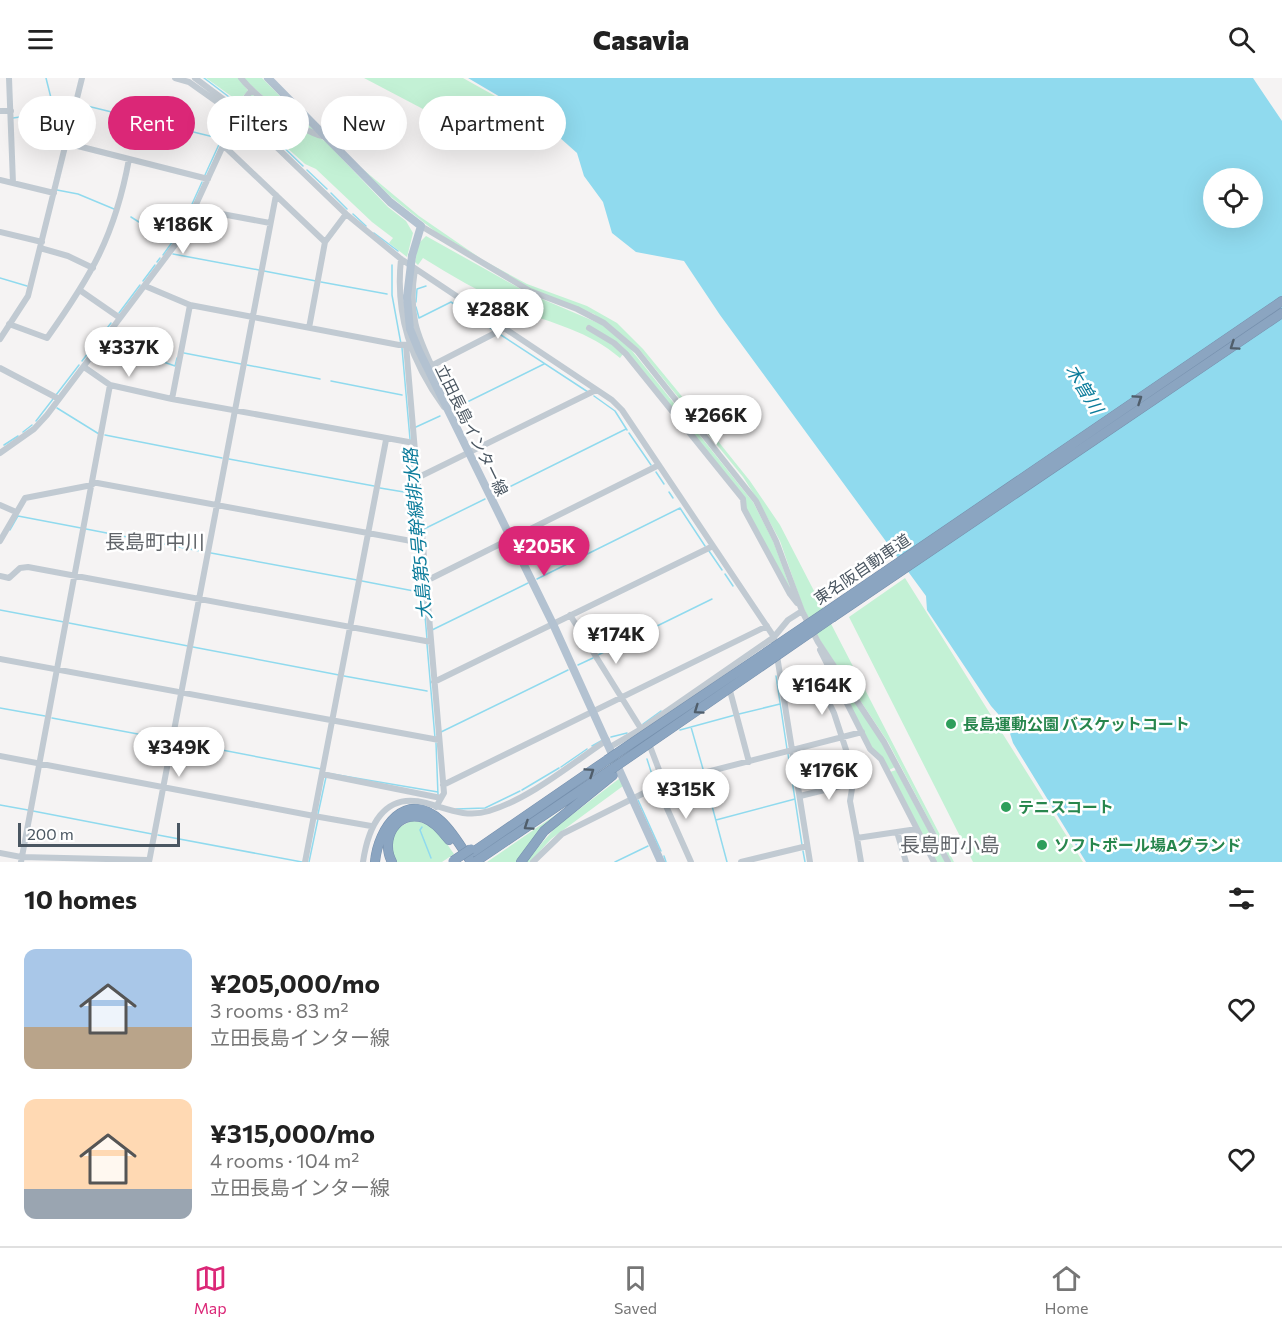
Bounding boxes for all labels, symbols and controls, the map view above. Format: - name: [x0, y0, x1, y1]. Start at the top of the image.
- icon: menu: [24, 23, 57, 56]
- text: Casavia: [593, 23, 689, 56]
- icon: search: [1225, 23, 1258, 56]
- chip: Buy: [18, 96, 96, 150]
- chip: Rent: [108, 96, 195, 150]
- chip: Filters: [207, 96, 309, 150]
- chip: New: [321, 96, 407, 150]
- chip: Apartment: [419, 96, 566, 150]
- map controls: [1203, 168, 1263, 228]
- button: locate: [1203, 168, 1263, 228]
- pin: ¥186K: [141, 204, 225, 255]
- text: ¥186K: [153, 211, 213, 235]
- pin: ¥288K: [456, 289, 540, 340]
- text: ¥288K: [467, 296, 529, 320]
- pin: ¥337K: [87, 327, 171, 378]
- text: ¥337K: [99, 334, 159, 358]
- one-way arrow: [1229, 339, 1240, 350]
- water label: 木曽川: [1062, 360, 1109, 419]
- street label: 立田長島インター線: [432, 361, 513, 499]
- pin: ¥266K: [674, 395, 758, 446]
- one-way arrow: [1132, 395, 1142, 407]
- text: ¥266K: [685, 402, 747, 426]
- water label: 大島第5号幹線排水路: [398, 445, 435, 621]
- pin: ¥205K: [502, 526, 586, 577]
- district label: 長島町中川: [105, 529, 205, 553]
- street label: 東名阪自動車道: [810, 529, 913, 608]
- text: ¥205K: [512, 533, 576, 557]
- pin: ¥174K: [574, 614, 658, 665]
- text: ¥174K: [587, 621, 645, 645]
- pin: ¥164K: [780, 665, 864, 716]
- text: ¥164K: [792, 672, 852, 696]
- one-way arrow: [694, 703, 705, 714]
- place label: 長島運動公園 バスケットコート: [963, 714, 1190, 733]
- marker: 長島運動公園 バスケットコート: [944, 717, 958, 731]
- pin: ¥349K: [137, 727, 221, 778]
- text: ¥349K: [147, 734, 211, 758]
- pin: ¥176K: [787, 750, 871, 801]
- text: ¥176K: [799, 757, 859, 781]
- one-way arrow: [584, 768, 595, 779]
- pin: ¥315K: [644, 769, 728, 820]
- text: ¥315K: [656, 776, 716, 800]
- place label: テニスコート: [1018, 797, 1114, 816]
- marker: テニスコート: [999, 800, 1013, 814]
- one-way arrow: [524, 818, 535, 829]
- scale bar: [18, 820, 180, 848]
- text: 200 m: [27, 824, 74, 843]
- district label: 長島町小島: [900, 832, 1000, 856]
- place label: ソフトボール場Aグランド: [1054, 835, 1242, 854]
- marker: ソフトボール場Aグランド: [1035, 838, 1049, 852]
- icon: filters: [1225, 882, 1258, 915]
- text: 10 homes: [24, 883, 137, 914]
- text: ¥205,000/mo: [210, 967, 380, 998]
- icon: home: [72, 973, 144, 1045]
- icon: heart: [1225, 993, 1258, 1026]
- text: 3 rooms · 83 m²: [210, 998, 349, 1022]
- text: 立田長島インター線: [210, 1025, 390, 1049]
- text: ¥315,000/mo: [210, 1117, 375, 1148]
- icon: home: [72, 1123, 144, 1195]
- icon: heart: [1225, 1143, 1258, 1176]
- text: 4 rooms · 104 m²: [210, 1148, 359, 1172]
- text: 立田長島インター線: [210, 1175, 390, 1199]
- tab: Map: [194, 1262, 227, 1317]
- tab: Saved: [614, 1262, 657, 1317]
- tab: Home: [1044, 1262, 1088, 1317]

